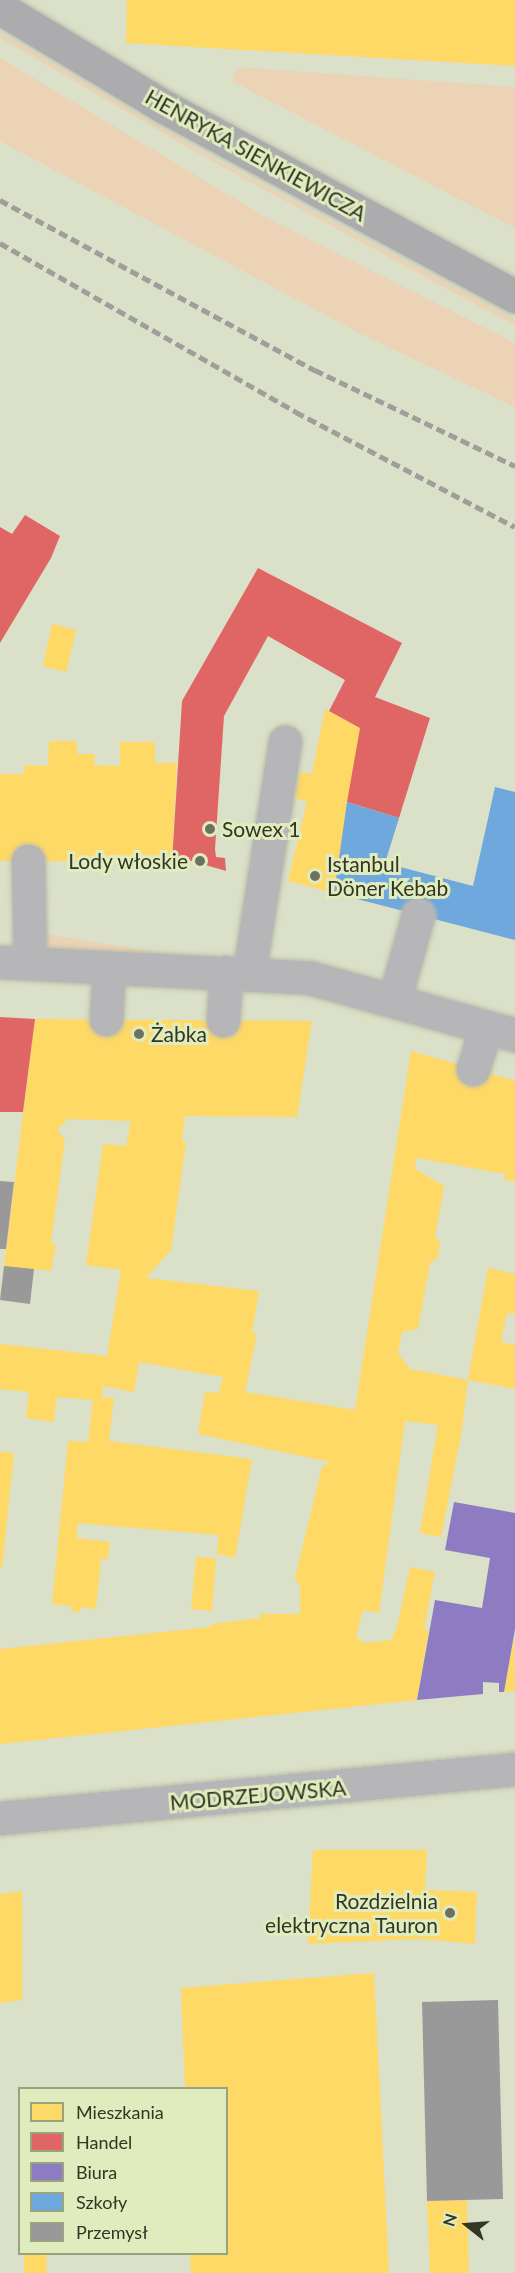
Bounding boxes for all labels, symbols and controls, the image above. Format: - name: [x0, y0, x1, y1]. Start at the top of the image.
- street label: HENRYKA SIENKIEWICZA: [141, 84, 371, 226]
- place label: Sowex 1: [222, 816, 300, 842]
- marker: Sowex 1: [203, 822, 217, 836]
- place label: Lody włoskie: [67, 848, 188, 874]
- place label: Istanbul Döner Kebab: [327, 851, 449, 901]
- marker: Lody włoskie: [193, 854, 207, 868]
- marker: Istanbul Döner Kebab: [308, 869, 322, 883]
- place label: Żabka: [151, 1021, 207, 1047]
- marker: Żabka: [132, 1027, 146, 1041]
- street label: MODRZEJOWSKA: [169, 1775, 347, 1815]
- place label: Rozdzielnia elektryczna Tauron: [264, 1888, 438, 1938]
- marker: Rozdzielnia elektryczna Tauron: [443, 1906, 457, 1920]
- legend: [18, 2087, 228, 2255]
- text: Mieszkania: [76, 2101, 164, 2123]
- text: Handel: [76, 2131, 132, 2153]
- text: Biura: [76, 2161, 117, 2183]
- text: Szkoły: [76, 2191, 127, 2213]
- north arrow: [437, 2195, 497, 2255]
- text: N: [438, 2211, 460, 2228]
- text: Przemysł: [76, 2221, 148, 2243]

